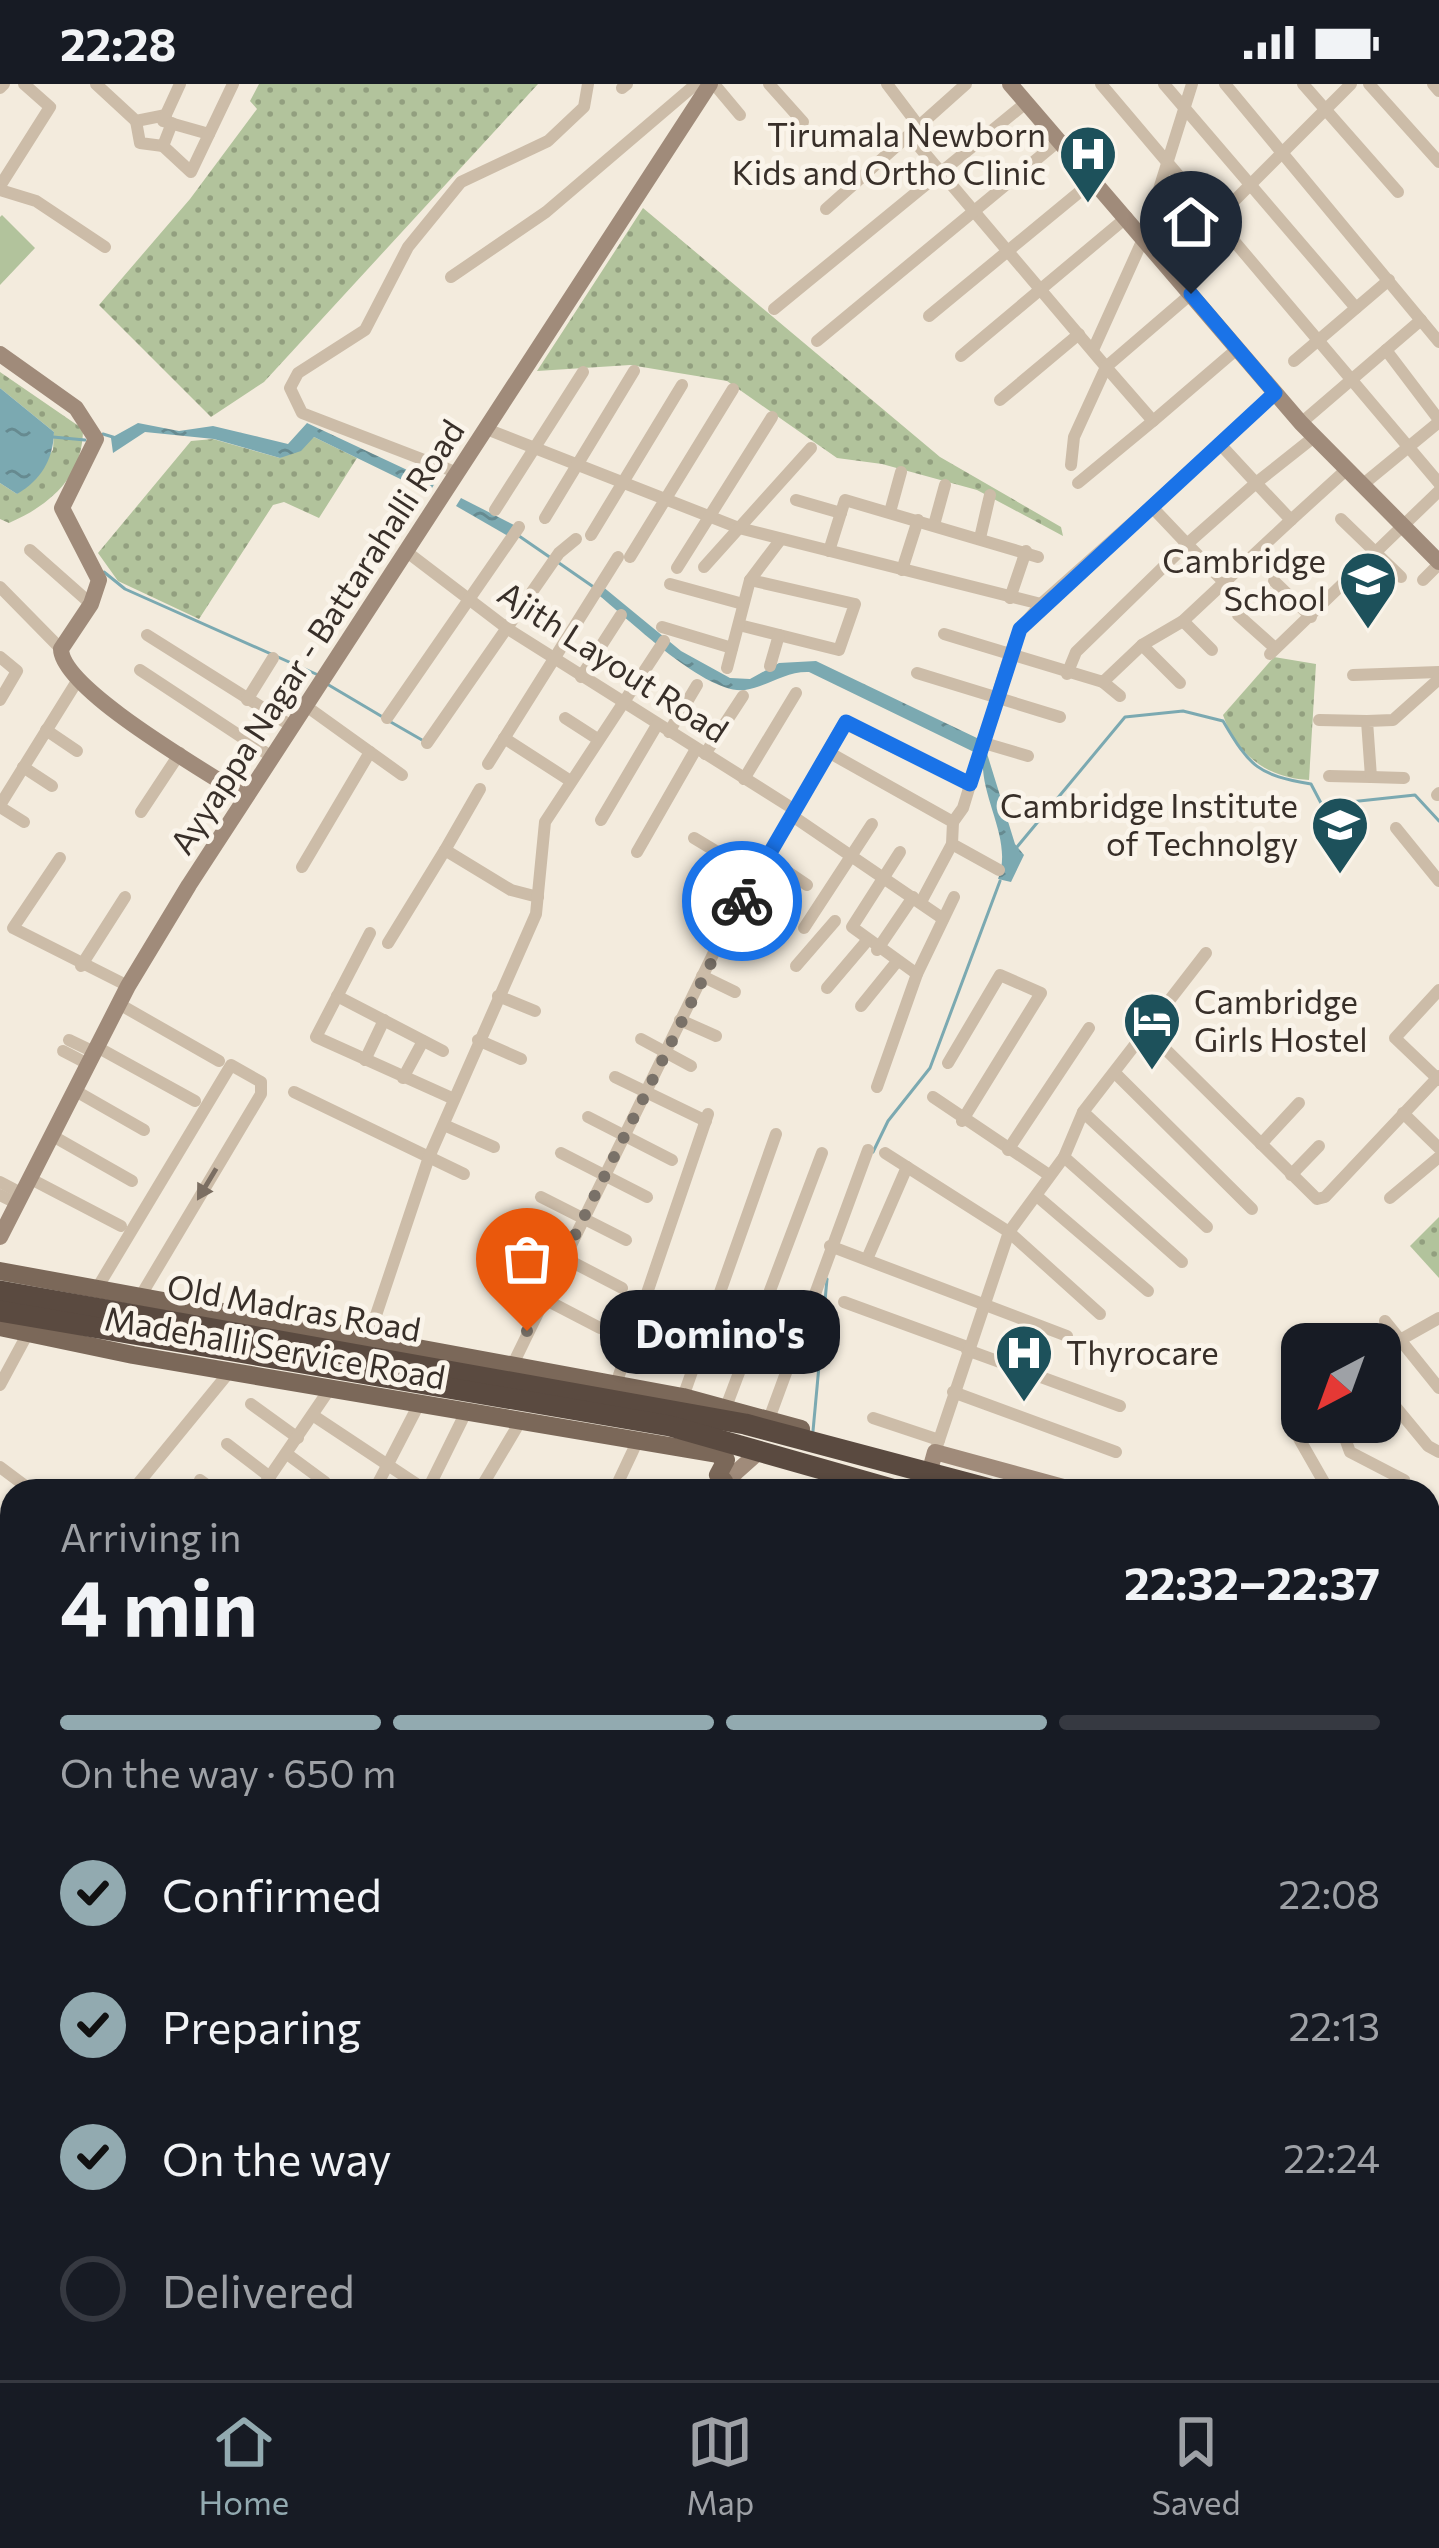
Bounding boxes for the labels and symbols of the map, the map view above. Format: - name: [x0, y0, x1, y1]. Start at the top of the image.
- place label: Tirumala Newborn Kids and Ortho Clinic: [732, 113, 1046, 192]
- hospital icon: Tirumala Newborn Kids and Ortho Clinic: [1057, 123, 1119, 205]
- pin: [1140, 171, 1242, 294]
- street label: Ayyappa Nagar - Battarahalli Road: [160, 411, 472, 861]
- place label: Cambridge School: [1162, 539, 1326, 618]
- school or university icon: Cambridge School: [1337, 549, 1399, 631]
- street label: Ajith Layout Road: [491, 571, 736, 750]
- place label: Cambridge Institute of Technolgy: [1000, 784, 1298, 863]
- school or university icon: Cambridge Institute of Technolgy: [1309, 794, 1371, 876]
- courier: [682, 841, 802, 961]
- place label: Cambridge Girls Hostel: [1194, 980, 1368, 1059]
- hotel icon: Cambridge Girls Hostel: [1121, 990, 1183, 1072]
- one-way arrow: [198, 1167, 219, 1201]
- pin: [476, 1208, 578, 1331]
- street label: Old Madras Road: [164, 1264, 424, 1349]
- callout: Domino's: [599, 1289, 839, 1373]
- street label: Madehalli Service Road: [102, 1296, 449, 1397]
- hospital icon: Thyrocare: [993, 1322, 1055, 1404]
- north arrow: [1281, 1323, 1401, 1443]
- place label: Thyrocare: [1066, 1331, 1219, 1372]

